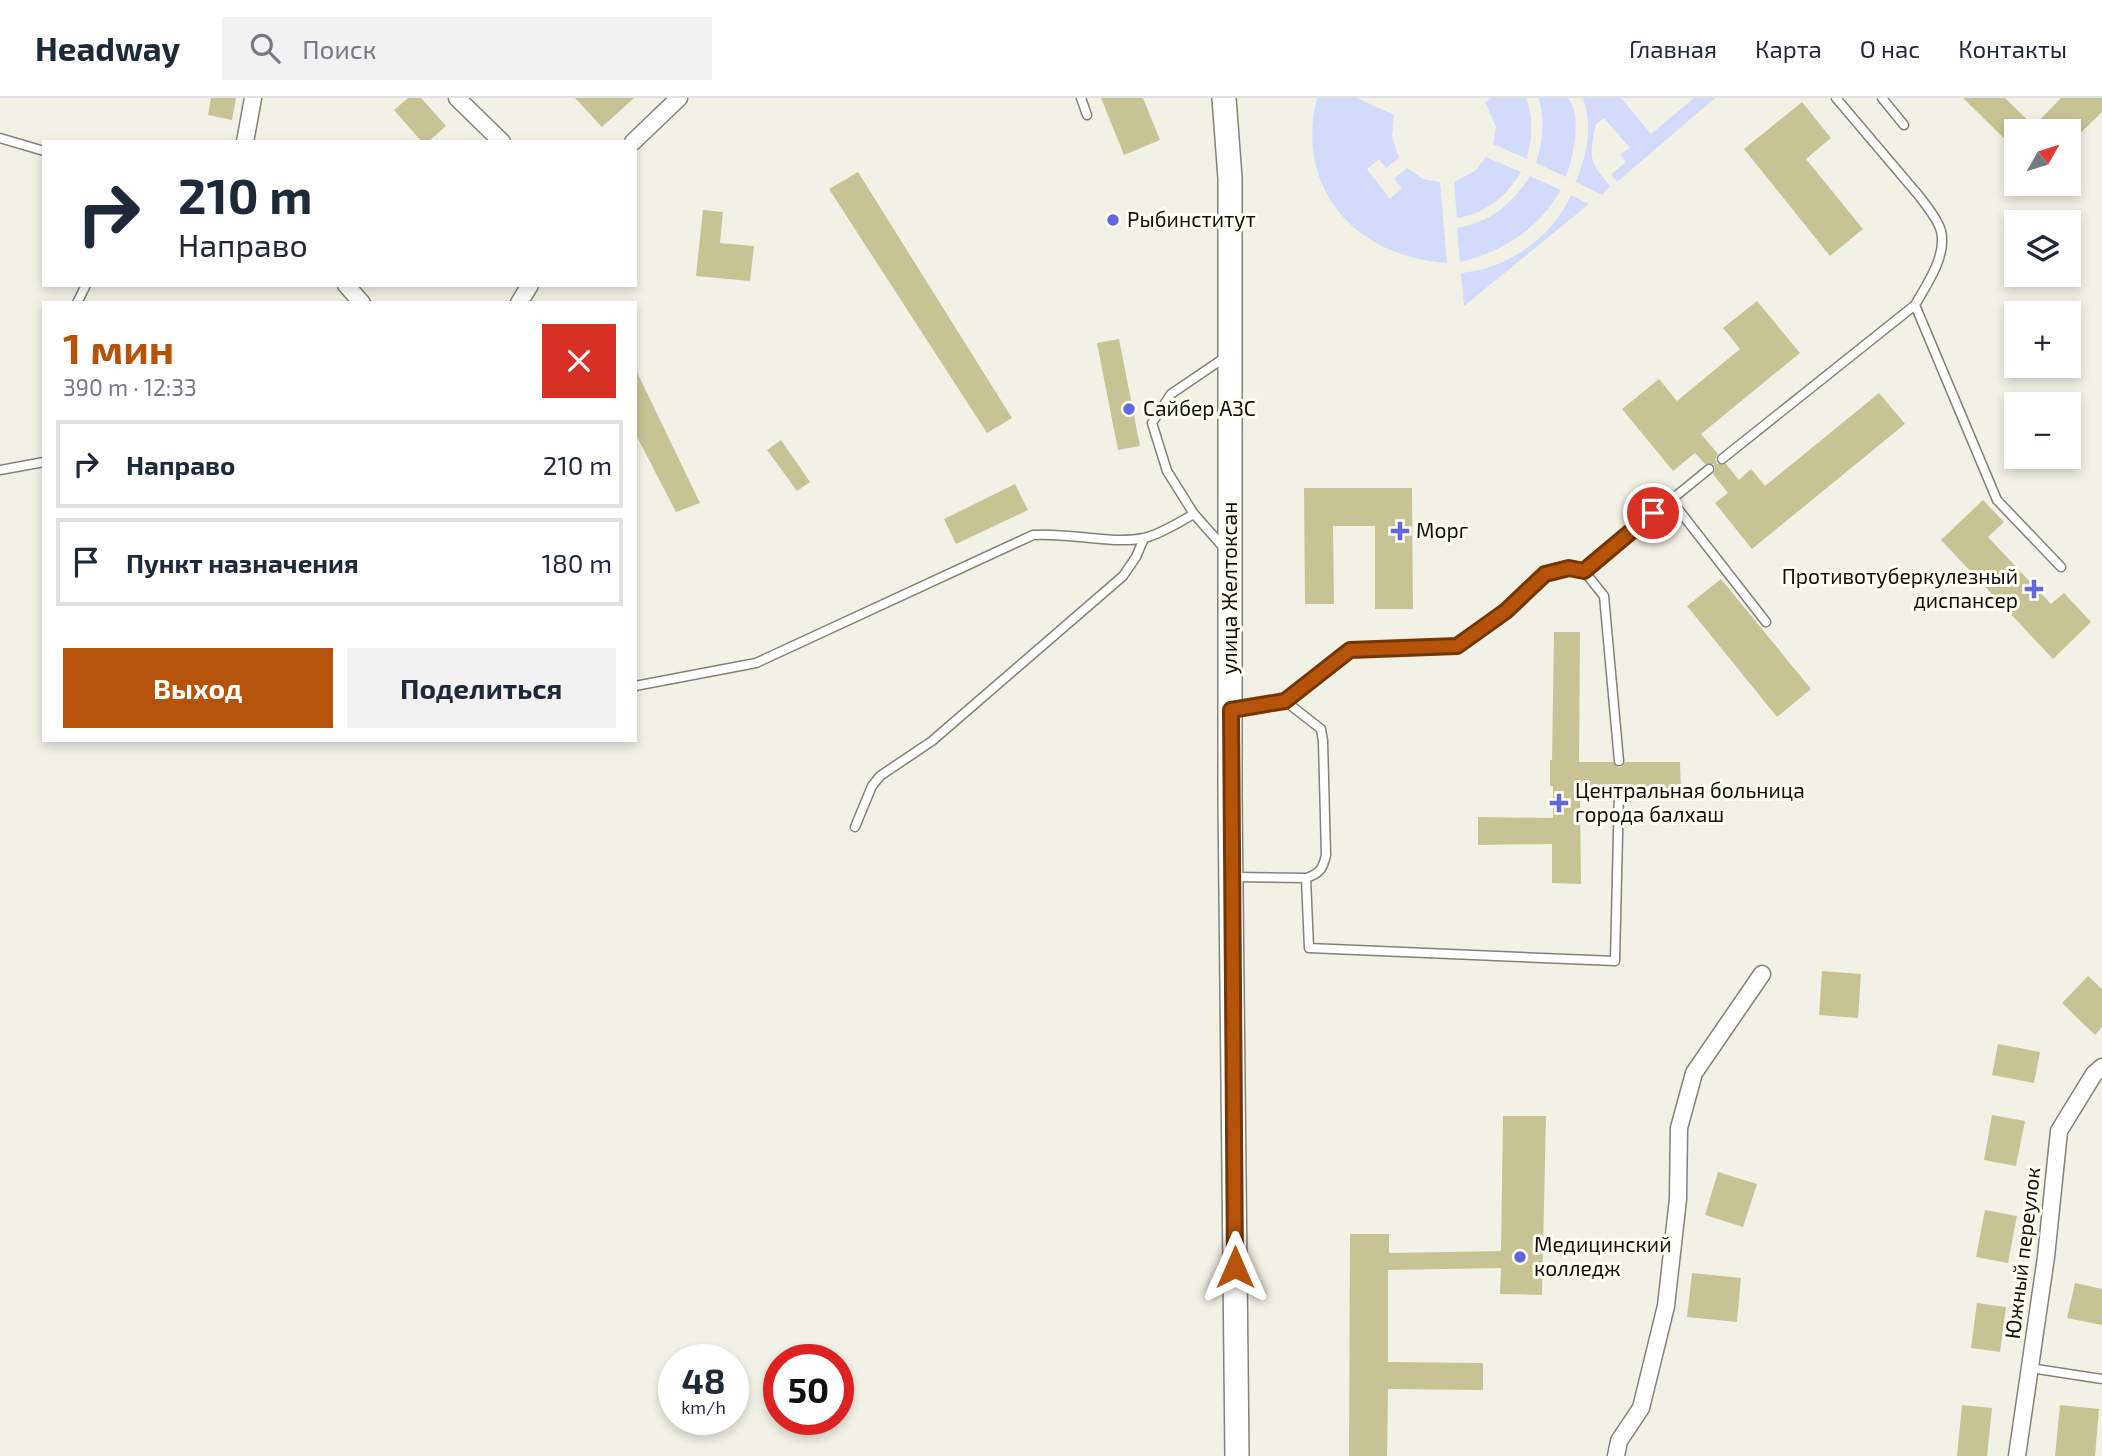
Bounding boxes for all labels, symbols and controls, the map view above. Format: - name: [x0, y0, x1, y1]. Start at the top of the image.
- search box: [222, 17, 712, 80]
- text: Headway: [35, 28, 180, 68]
- icon: search: [246, 29, 284, 67]
- text: Поиск: [302, 33, 376, 64]
- text: Главная: [1629, 34, 1717, 63]
- text: Карта: [1755, 34, 1822, 63]
- text: О нас: [1860, 34, 1920, 63]
- text: Контакты: [1958, 34, 2067, 63]
- north arrow: [2004, 119, 2081, 196]
- map controls: [2004, 119, 2081, 469]
- text: 210 m: [178, 165, 312, 224]
- icon: right: [63, 168, 154, 259]
- place label: Рыбинститут: [1127, 206, 1256, 232]
- button: layers: [2004, 210, 2081, 287]
- marker: Рыбинститут: [1105, 212, 1121, 228]
- text: Направо: [178, 225, 308, 263]
- button: +: [2004, 301, 2081, 378]
- text: 1 мин: [63, 322, 174, 372]
- button: close: [542, 324, 616, 398]
- text: 390 m · 12:33: [63, 373, 197, 401]
- button: −: [2004, 392, 2081, 469]
- place label: Сайбер АЗС: [1143, 395, 1256, 420]
- marker: Сайбер АЗС: [1121, 401, 1137, 417]
- icon: right: [67, 445, 105, 483]
- text: Направо: [126, 449, 235, 480]
- text: 210 m: [543, 449, 612, 480]
- pin: [1623, 483, 1683, 543]
- icon: arrive: [1634, 494, 1672, 532]
- street label: улица Желтоксан: [1216, 502, 1242, 674]
- place label: Морг: [1416, 517, 1469, 542]
- marker: Морг: [1390, 521, 1410, 541]
- icon: arrive: [67, 543, 105, 581]
- text: Пункт назначения: [126, 547, 359, 578]
- text: 180 m: [542, 547, 612, 578]
- place label: Противотуберкулезный диспансер: [1782, 563, 2018, 612]
- marker: Противотуберкулезный диспансер: [2024, 579, 2044, 599]
- button: Выход: [63, 648, 333, 728]
- button: Поделиться: [347, 648, 616, 728]
- place label: Центральная больница города балхаш: [1575, 777, 1805, 826]
- marker: Центральная больница города балхаш: [1549, 793, 1569, 813]
- street label: Южный переулок: [1999, 1166, 2045, 1340]
- position arrow: [1198, 1230, 1272, 1304]
- place label: Медицинский колледж: [1534, 1231, 1672, 1280]
- marker: Медицинский колледж: [1512, 1249, 1528, 1265]
- speed limit sign: 50: [763, 1344, 854, 1435]
- text: 48: [681, 1359, 726, 1401]
- text: km/h: [681, 1396, 726, 1418]

